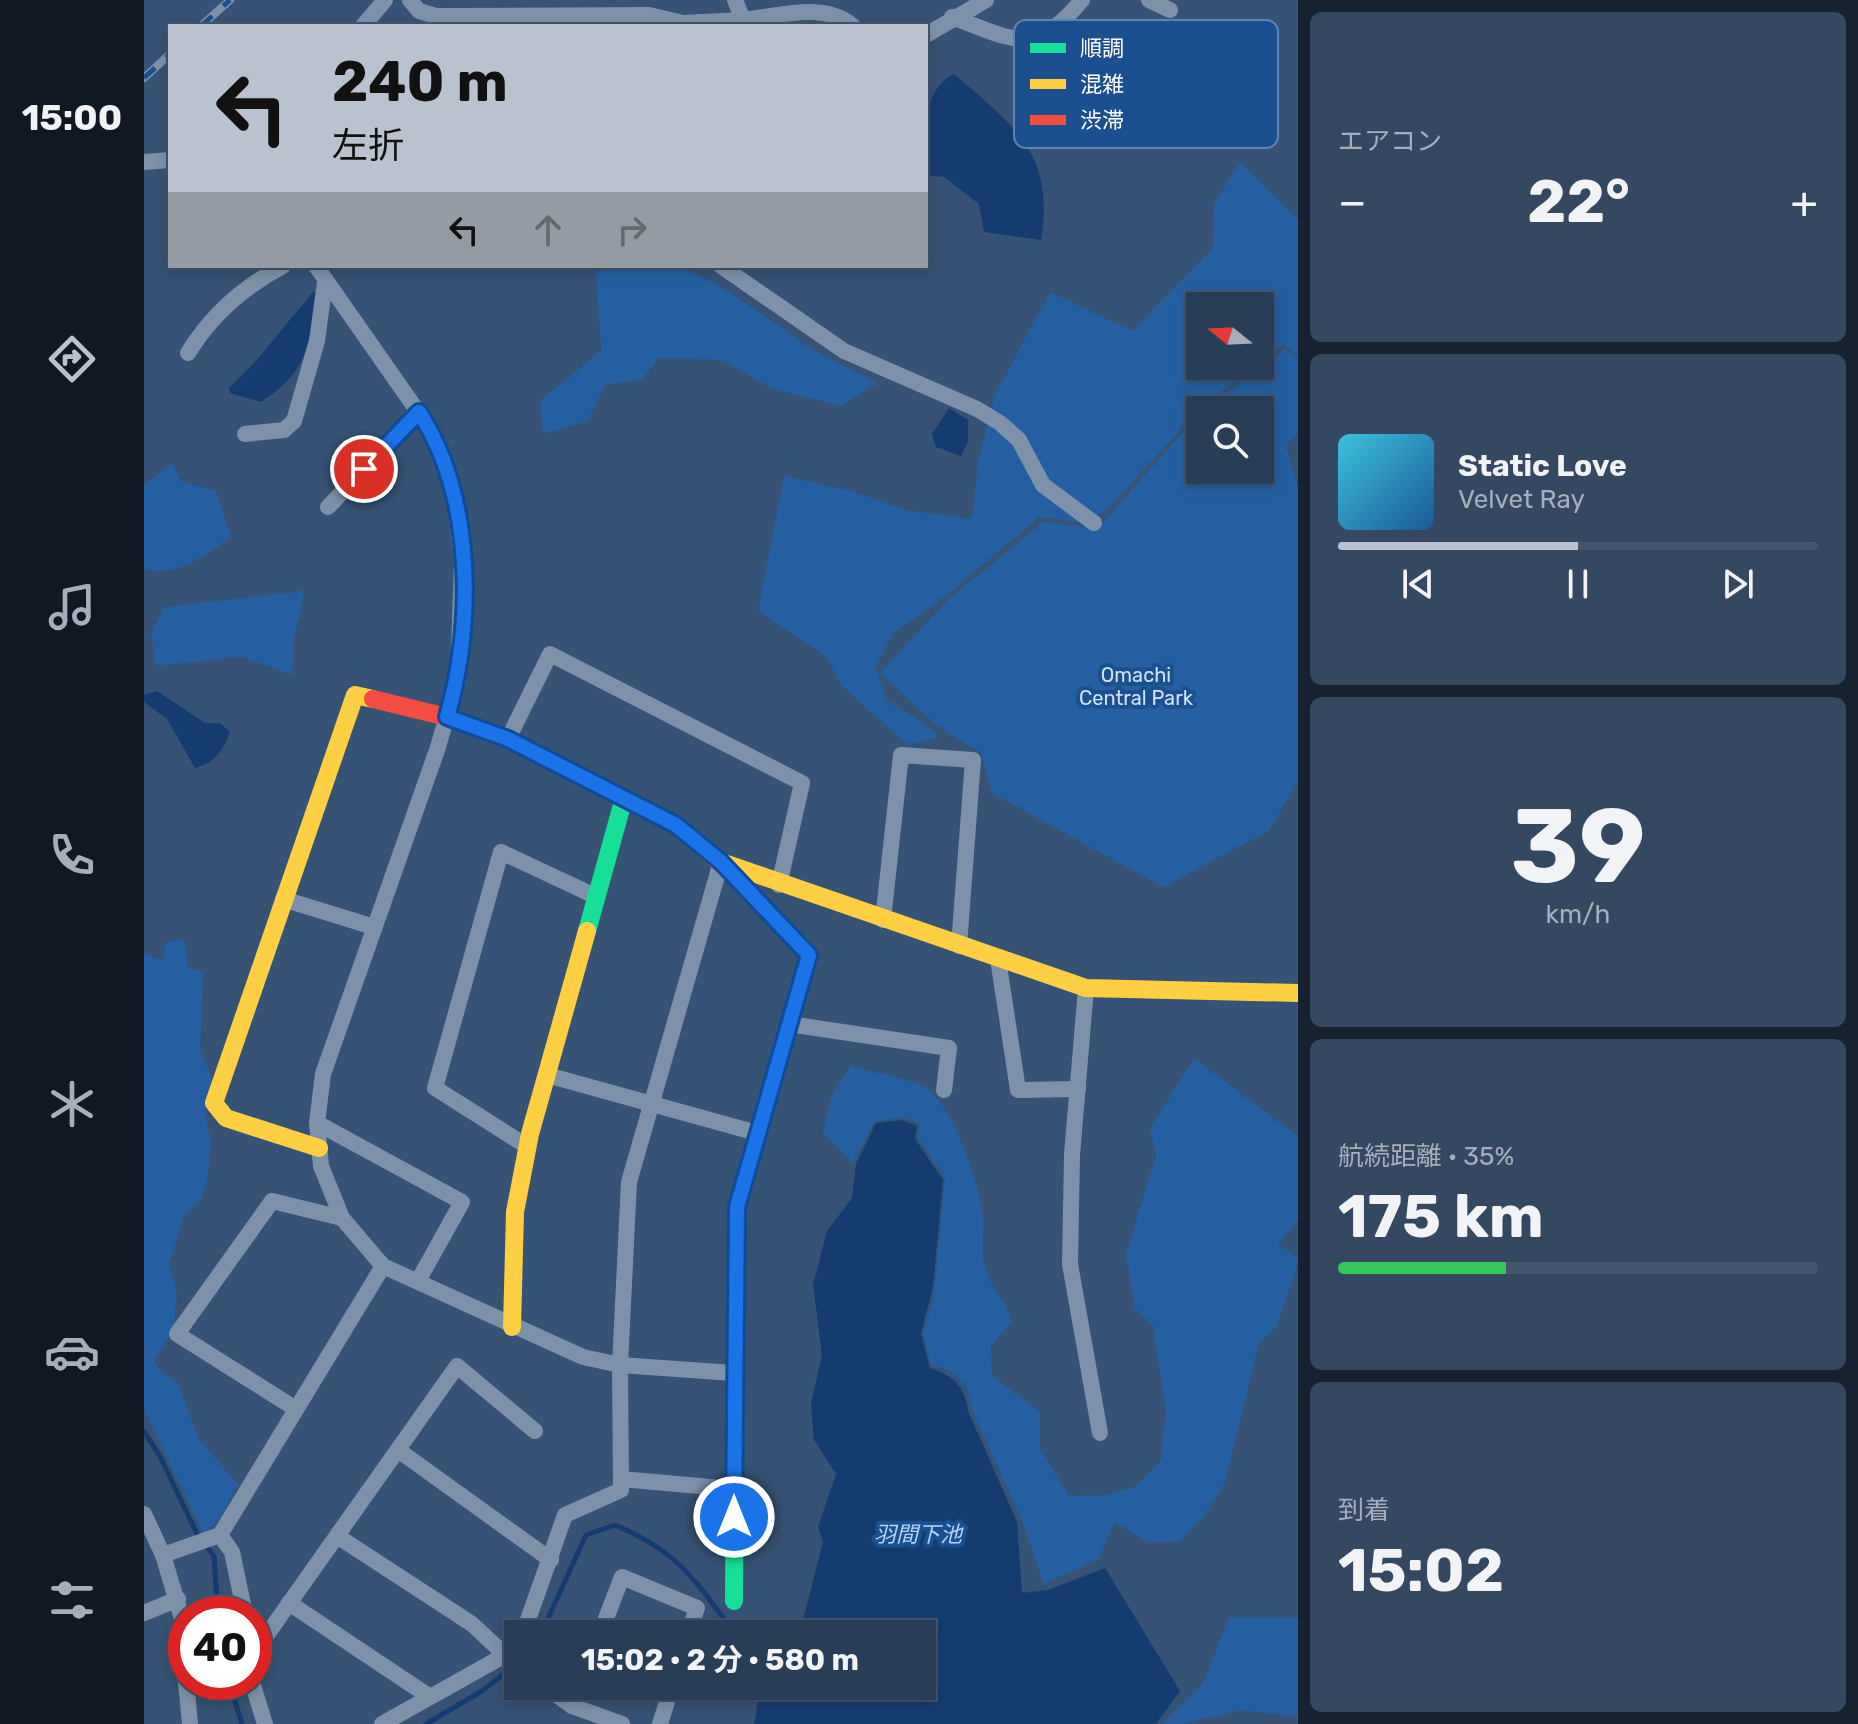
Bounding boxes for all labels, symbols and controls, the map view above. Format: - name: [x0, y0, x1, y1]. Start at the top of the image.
- legend: [1014, 20, 1278, 148]
- text: 順調: [1080, 35, 1124, 62]
- text: 240 m: [332, 49, 508, 115]
- icon: left: [200, 56, 304, 160]
- text: 混雑: [1080, 71, 1124, 98]
- text: 15:00: [22, 96, 122, 139]
- text: 渋滞: [1080, 107, 1124, 134]
- text: 左折: [332, 124, 404, 167]
- text: エアコン: [1338, 126, 1442, 157]
- text: 22°: [1527, 166, 1630, 237]
- text: −: [1338, 176, 1367, 228]
- text: +: [1791, 176, 1818, 228]
- icon: left: [442, 208, 486, 252]
- icon: ahead: [526, 208, 570, 252]
- icon: right: [610, 208, 654, 252]
- north arrow: [1186, 292, 1274, 380]
- map controls: [1186, 292, 1274, 484]
- icon: directions: [44, 331, 100, 387]
- button: search: [1186, 396, 1274, 484]
- pin: [330, 435, 398, 503]
- icon: arrive: [342, 447, 386, 491]
- text: Static Love: [1458, 448, 1627, 484]
- text: Velvet Ray: [1458, 484, 1585, 515]
- icon: previous: [1396, 562, 1440, 606]
- icon: pause: [1556, 562, 1600, 606]
- icon: next: [1716, 562, 1760, 606]
- icon: music: [44, 579, 100, 635]
- park label: Omachi Central Park: [1079, 663, 1194, 710]
- text: 39: [1510, 785, 1646, 908]
- icon: phone: [44, 827, 100, 883]
- text: km/h: [1546, 899, 1610, 930]
- icon: climate: [44, 1076, 100, 1132]
- text: 航続距離 · 35%: [1338, 1141, 1514, 1172]
- text: 175 km: [1338, 1181, 1544, 1252]
- icon: car: [44, 1324, 100, 1380]
- position arrow: [692, 1475, 776, 1559]
- text: 到着: [1338, 1495, 1390, 1526]
- water label: 羽間下池: [874, 1521, 964, 1548]
- text: 15:02: [1338, 1535, 1504, 1606]
- icon: filters: [44, 1572, 100, 1628]
- speed limit sign: 40: [168, 1596, 272, 1700]
- text: 15:02 · 2 分 · 580 m: [581, 1642, 859, 1678]

